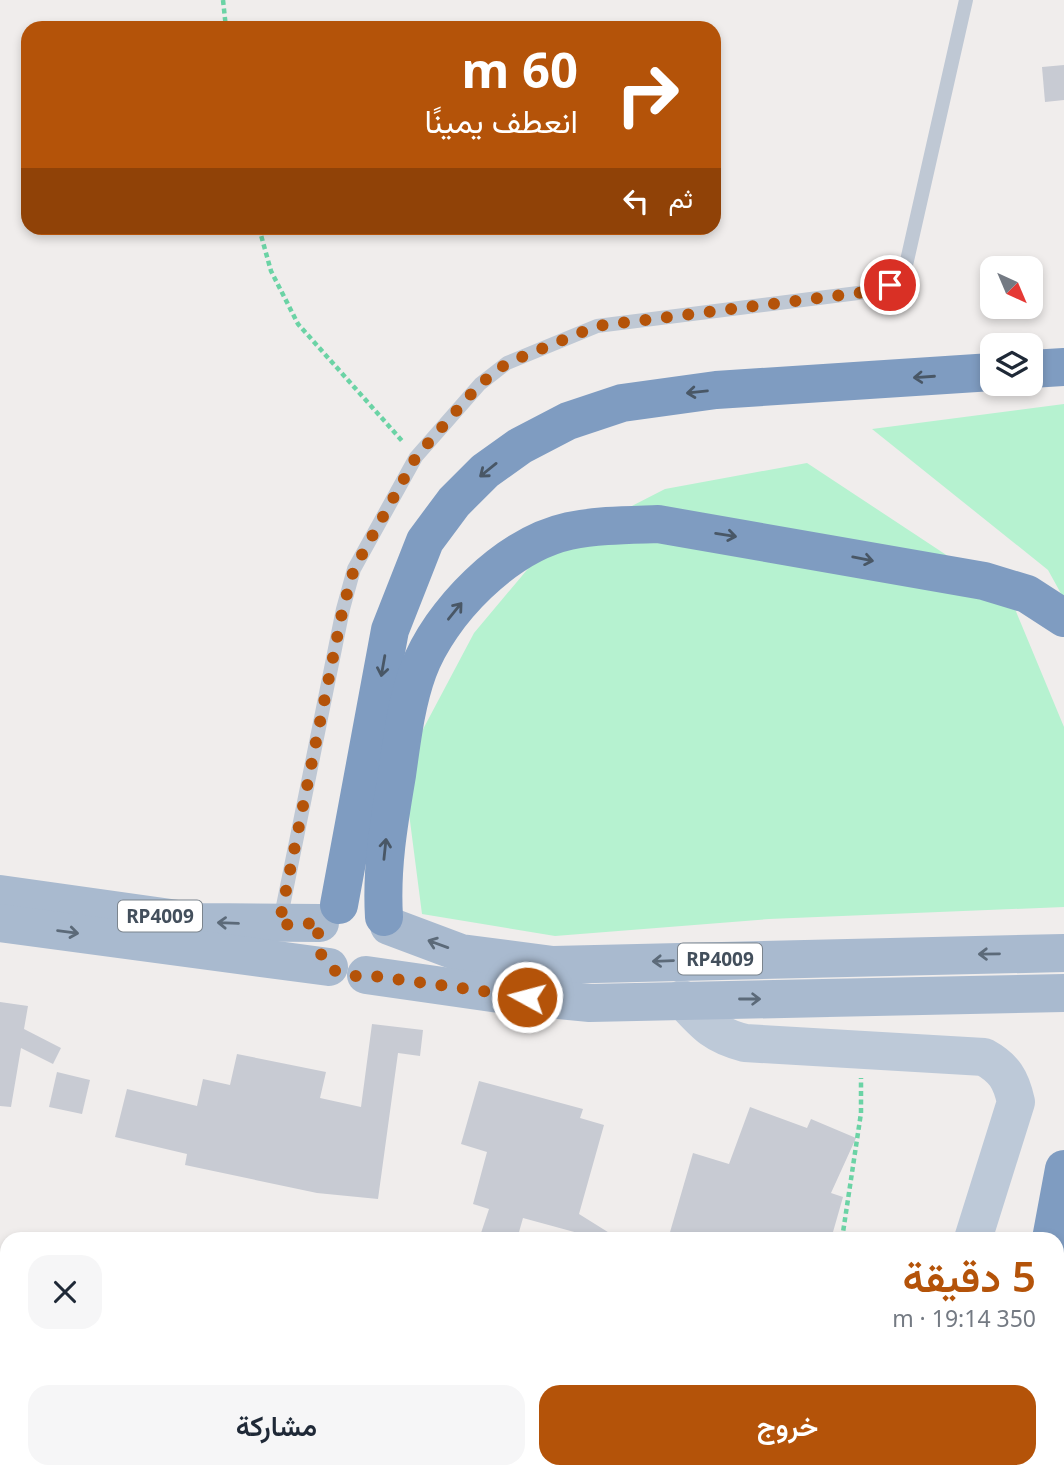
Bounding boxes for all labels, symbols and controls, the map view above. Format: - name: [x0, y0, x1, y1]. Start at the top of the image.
- text: 60 m: [461, 36, 578, 102]
- icon: right: [602, 49, 693, 140]
- text: انعطف يمينًا: [424, 99, 578, 142]
- text: ثم: [669, 180, 693, 216]
- icon: left: [617, 182, 655, 220]
- pin: [860, 255, 920, 315]
- north arrow: [980, 256, 1043, 318]
- map controls: [980, 256, 1043, 396]
- icon: arrive: [871, 266, 909, 304]
- button: layers: [980, 333, 1043, 396]
- one-way arrow: [913, 371, 936, 384]
- one-way arrow: [686, 386, 709, 399]
- one-way arrow: [479, 462, 497, 478]
- one-way arrow: [714, 529, 737, 542]
- one-way arrow: [851, 553, 874, 566]
- one-way arrow: [447, 602, 462, 620]
- one-way arrow: [376, 654, 389, 677]
- one-way arrow: [379, 838, 392, 861]
- road number: RP4009: [118, 900, 202, 932]
- one-way arrow: [216, 917, 239, 930]
- one-way arrow: [56, 926, 79, 939]
- one-way arrow: [428, 937, 450, 949]
- road number: RP4009: [678, 944, 762, 974]
- one-way arrow: [977, 948, 1000, 961]
- one-way arrow: [652, 954, 675, 967]
- position arrow: [490, 960, 564, 1034]
- one-way arrow: [738, 992, 761, 1006]
- text: 5 دقيقة: [902, 1247, 1036, 1304]
- button: close: [28, 1255, 102, 1329]
- text: 350 m · 19:14: [892, 1302, 1036, 1334]
- button: مشاركة: [28, 1385, 525, 1465]
- button: خروج: [539, 1385, 1036, 1465]

